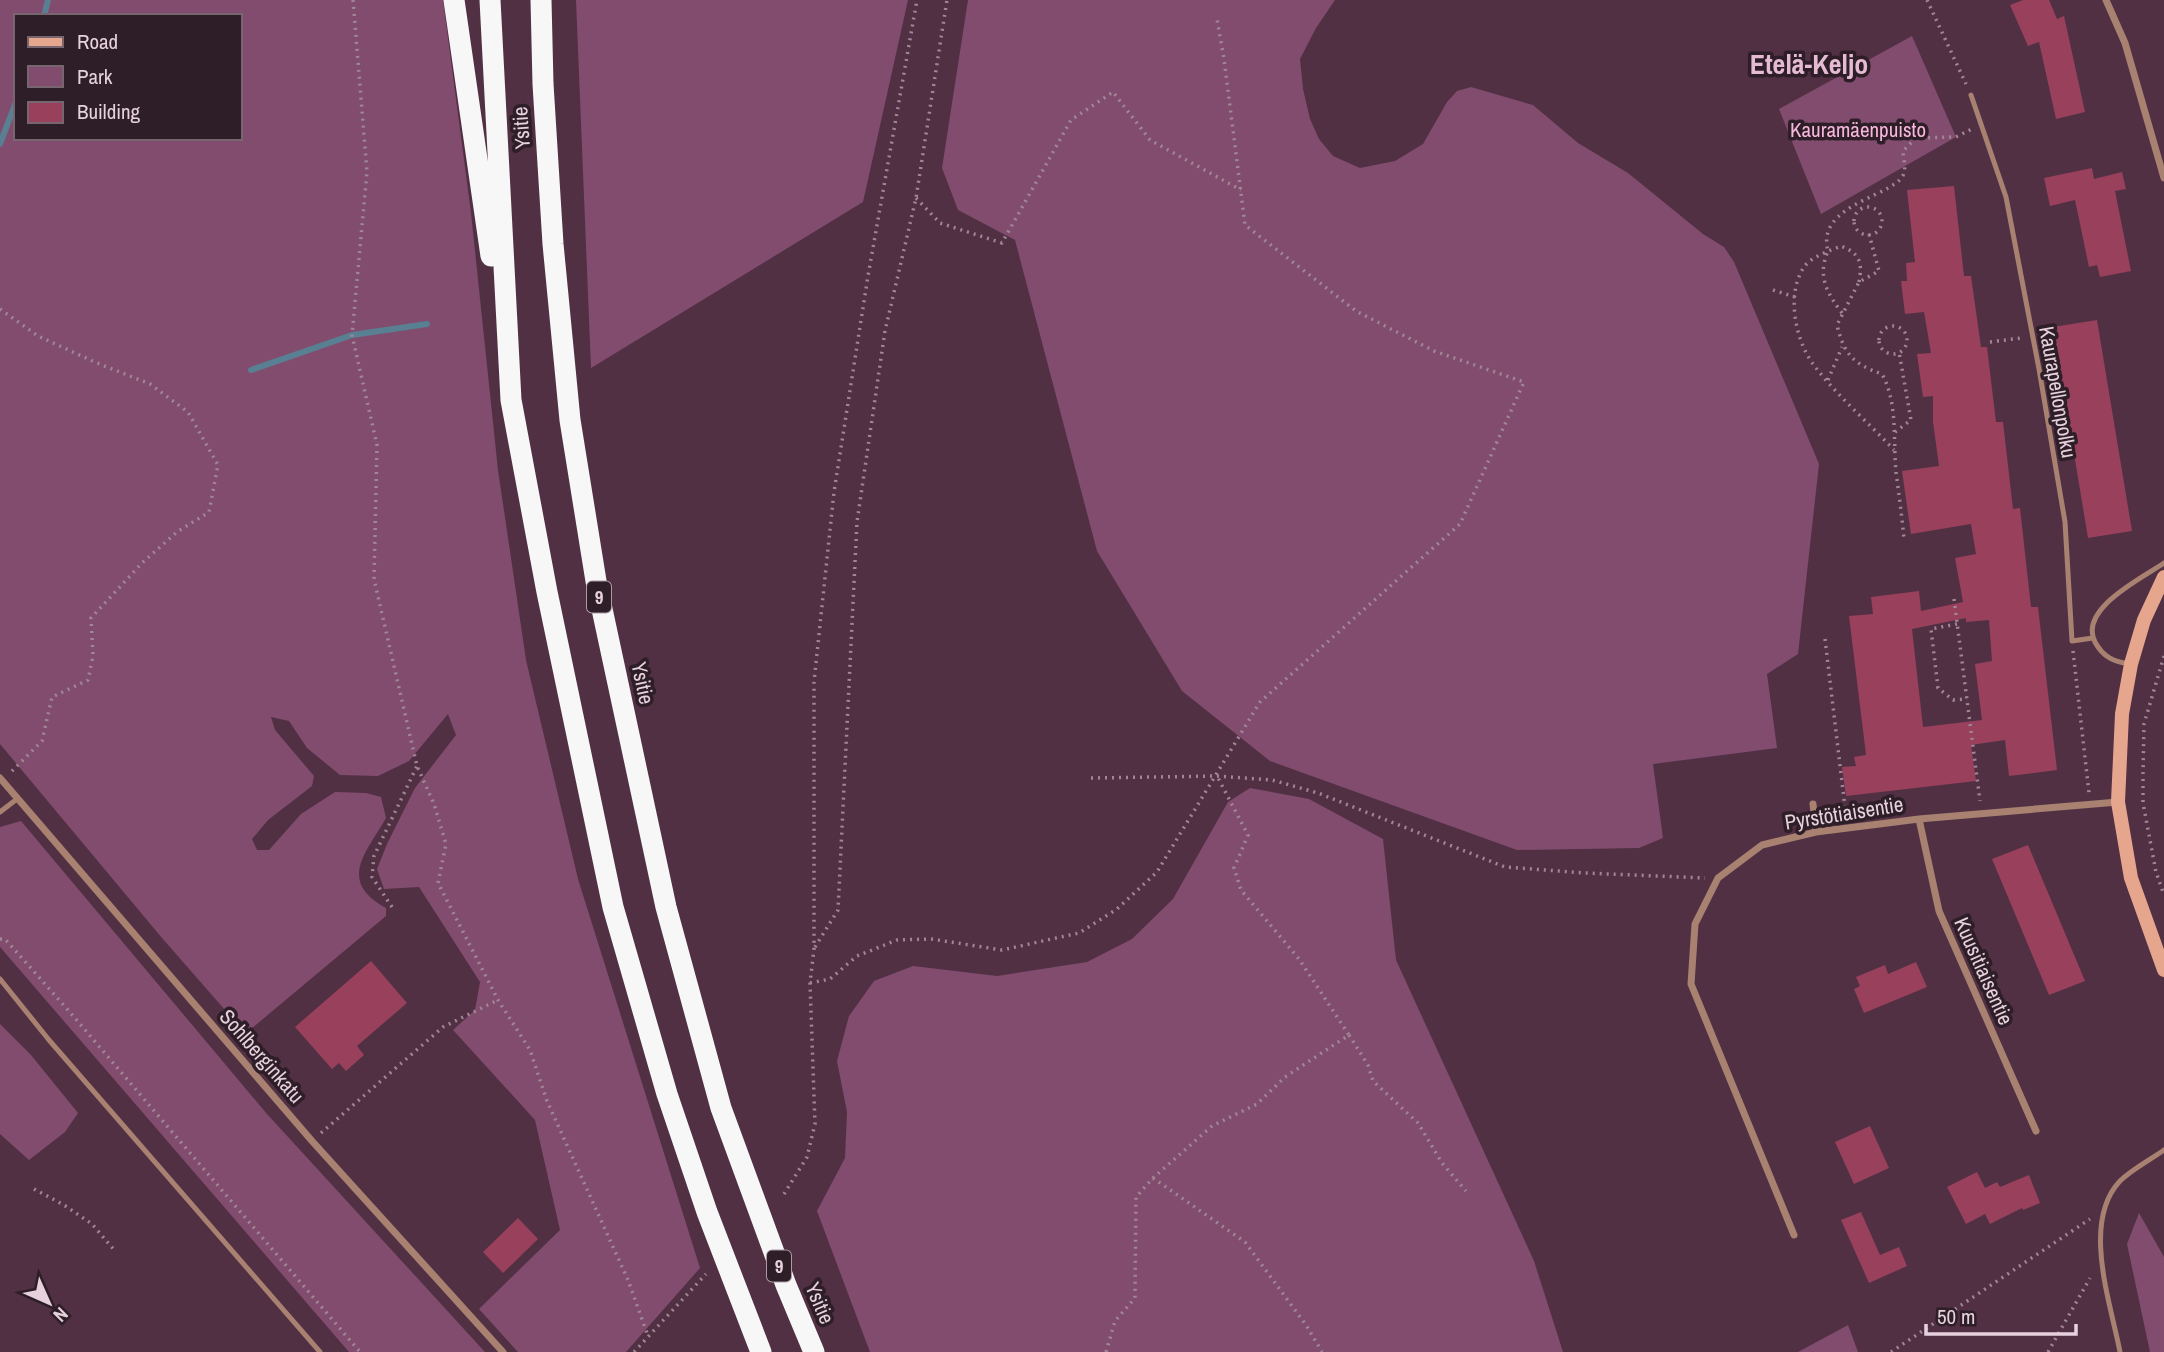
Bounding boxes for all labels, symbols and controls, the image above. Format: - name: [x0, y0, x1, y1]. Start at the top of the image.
- legend: [14, 14, 242, 140]
- text: Road: [77, 27, 118, 56]
- district label: Etelä-Keljo: [1750, 45, 1868, 83]
- text: Park: [77, 62, 113, 91]
- text: Building: [77, 97, 141, 126]
- street label: Ysitie: [505, 106, 537, 150]
- park label: Kauramäenpuisto: [1790, 115, 1926, 144]
- street label: Kaurapellonpolku: [2032, 324, 2084, 460]
- road number: 9: [587, 582, 611, 612]
- street label: Ysitie: [624, 659, 662, 707]
- street label: Pyrstötiaisentie: [1783, 789, 1905, 837]
- street label: Kuusitiaisentie: [1947, 913, 2021, 1029]
- street label: Sohlberginkatu: [213, 1003, 311, 1109]
- road number: 9: [767, 1250, 791, 1282]
- north arrow: [14, 1268, 84, 1338]
- street label: Ysitie: [798, 1278, 842, 1328]
- scale bar: [1926, 1292, 2076, 1336]
- text: N: [48, 1302, 74, 1328]
- text: 50 m: [1937, 1302, 1975, 1331]

